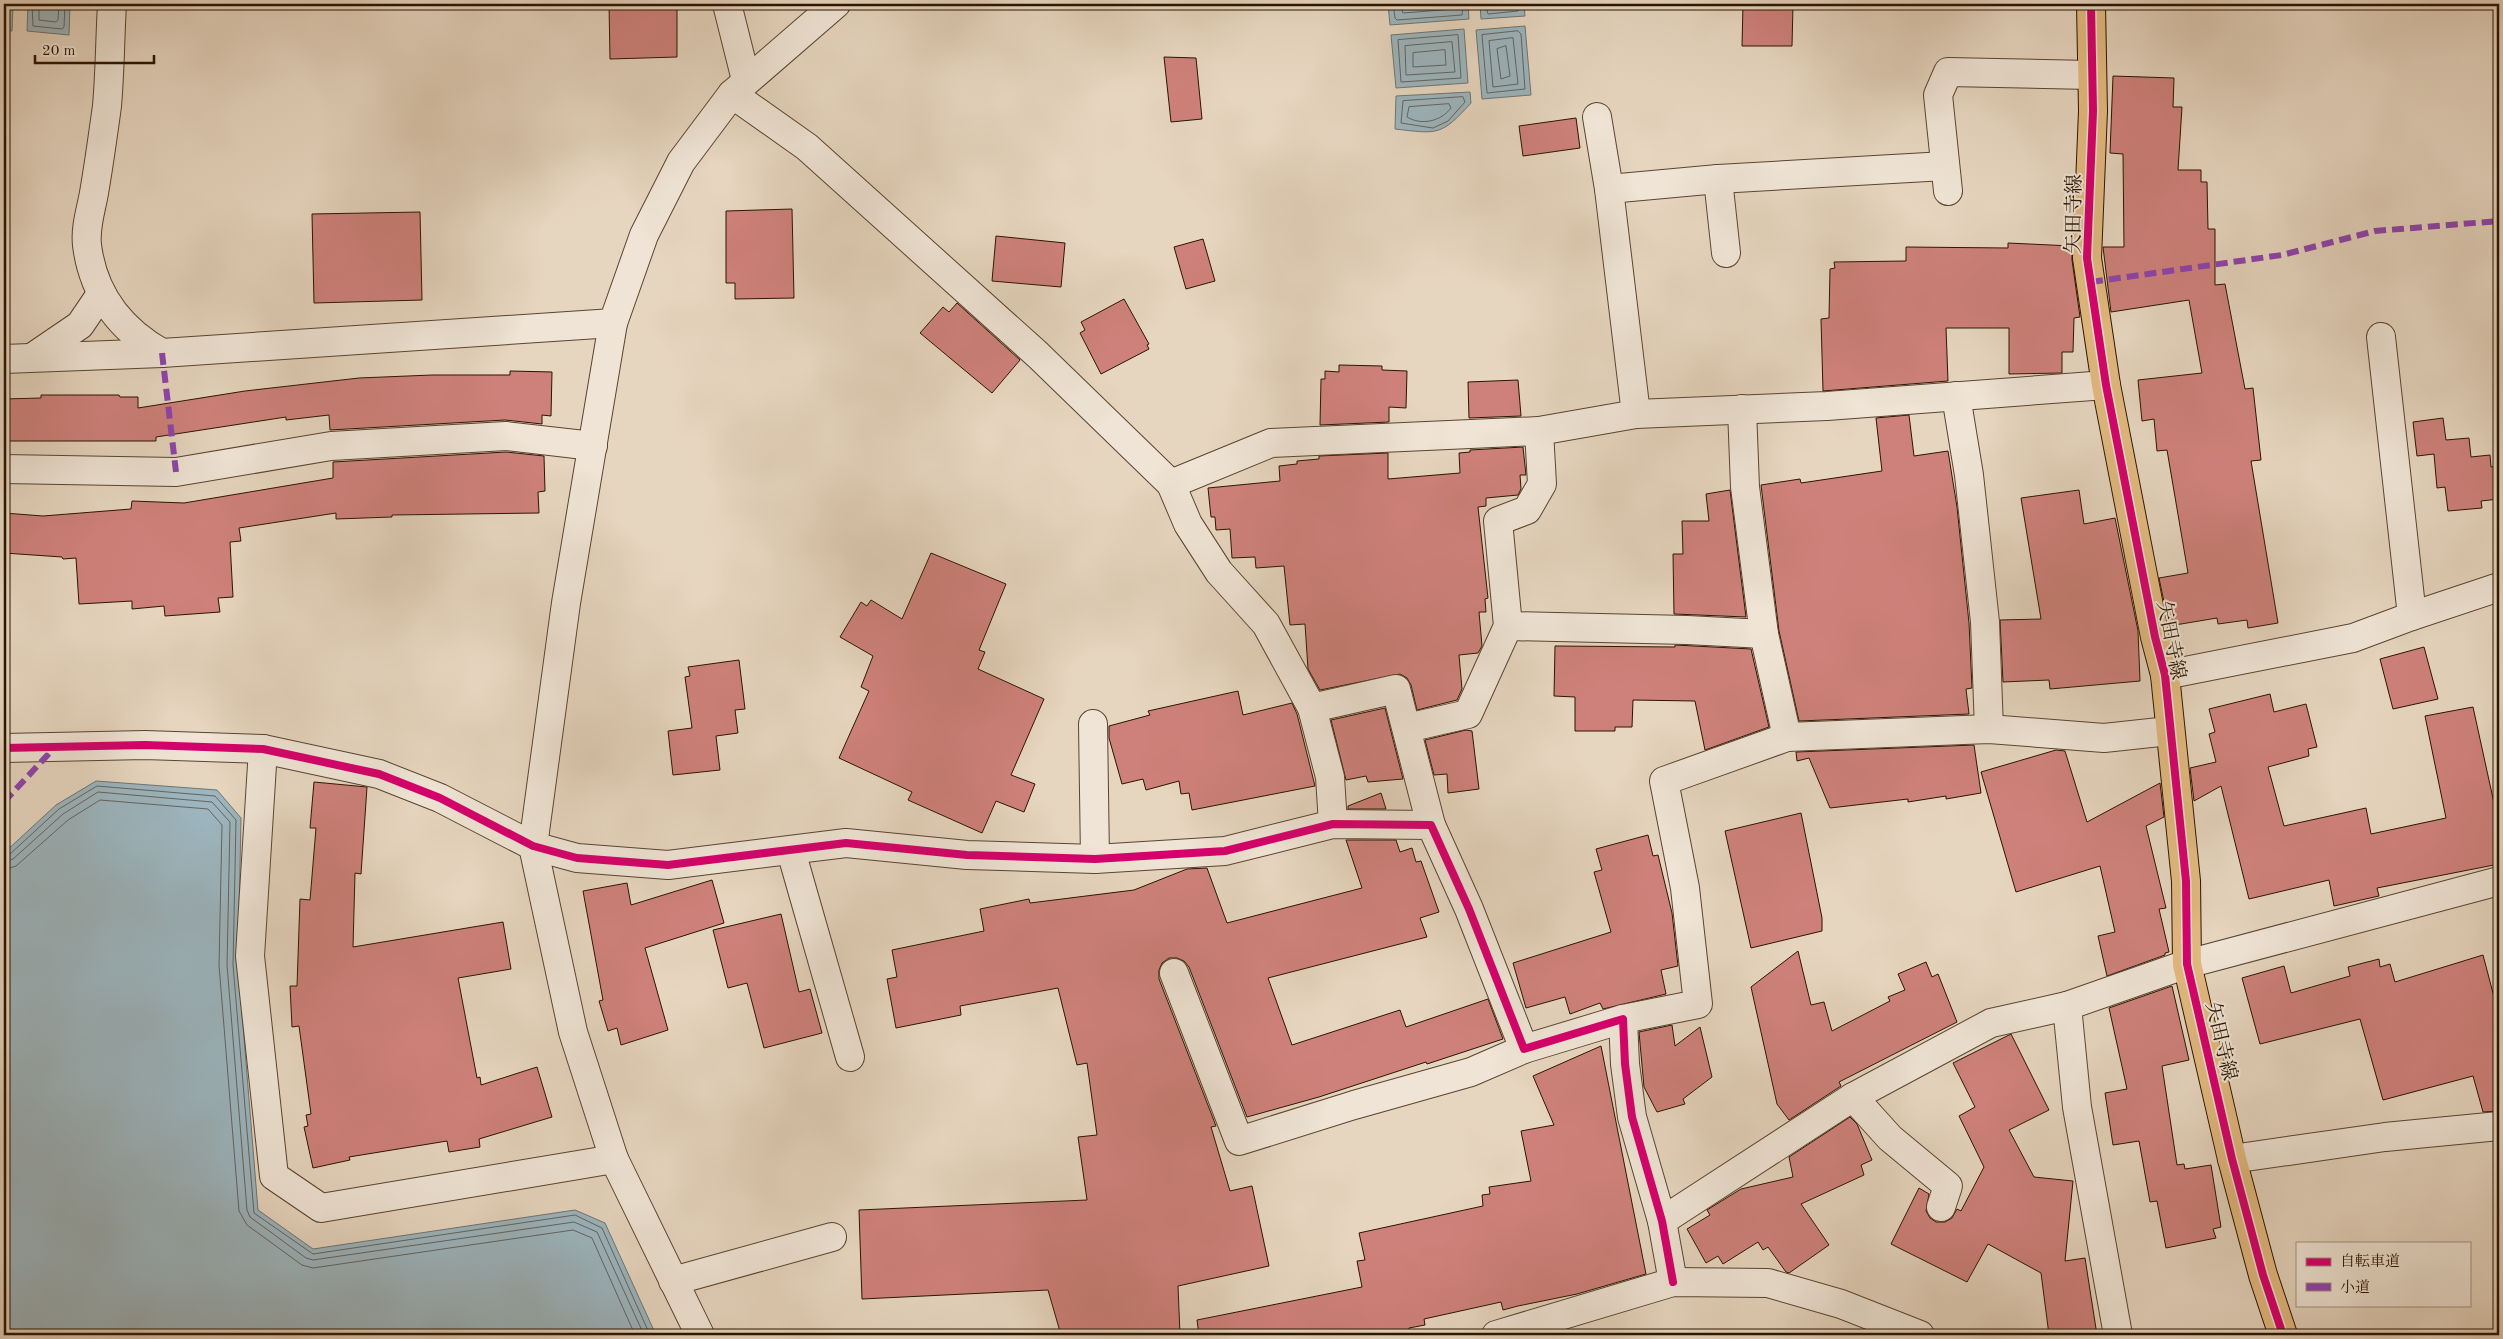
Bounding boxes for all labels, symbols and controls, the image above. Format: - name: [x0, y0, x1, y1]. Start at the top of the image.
- scale bar: [35, 32, 154, 64]
- text: 20 m: [42, 44, 76, 59]
- street label: 矢田寺線: [2062, 174, 2086, 254]
- street label: 矢田寺線: [2153, 599, 2189, 682]
- street label: 矢田寺線: [2201, 1000, 2241, 1083]
- legend: [2296, 1242, 2470, 1306]
- text: 自転車道: [2340, 1253, 2400, 1270]
- text: 小道: [2340, 1279, 2370, 1296]

